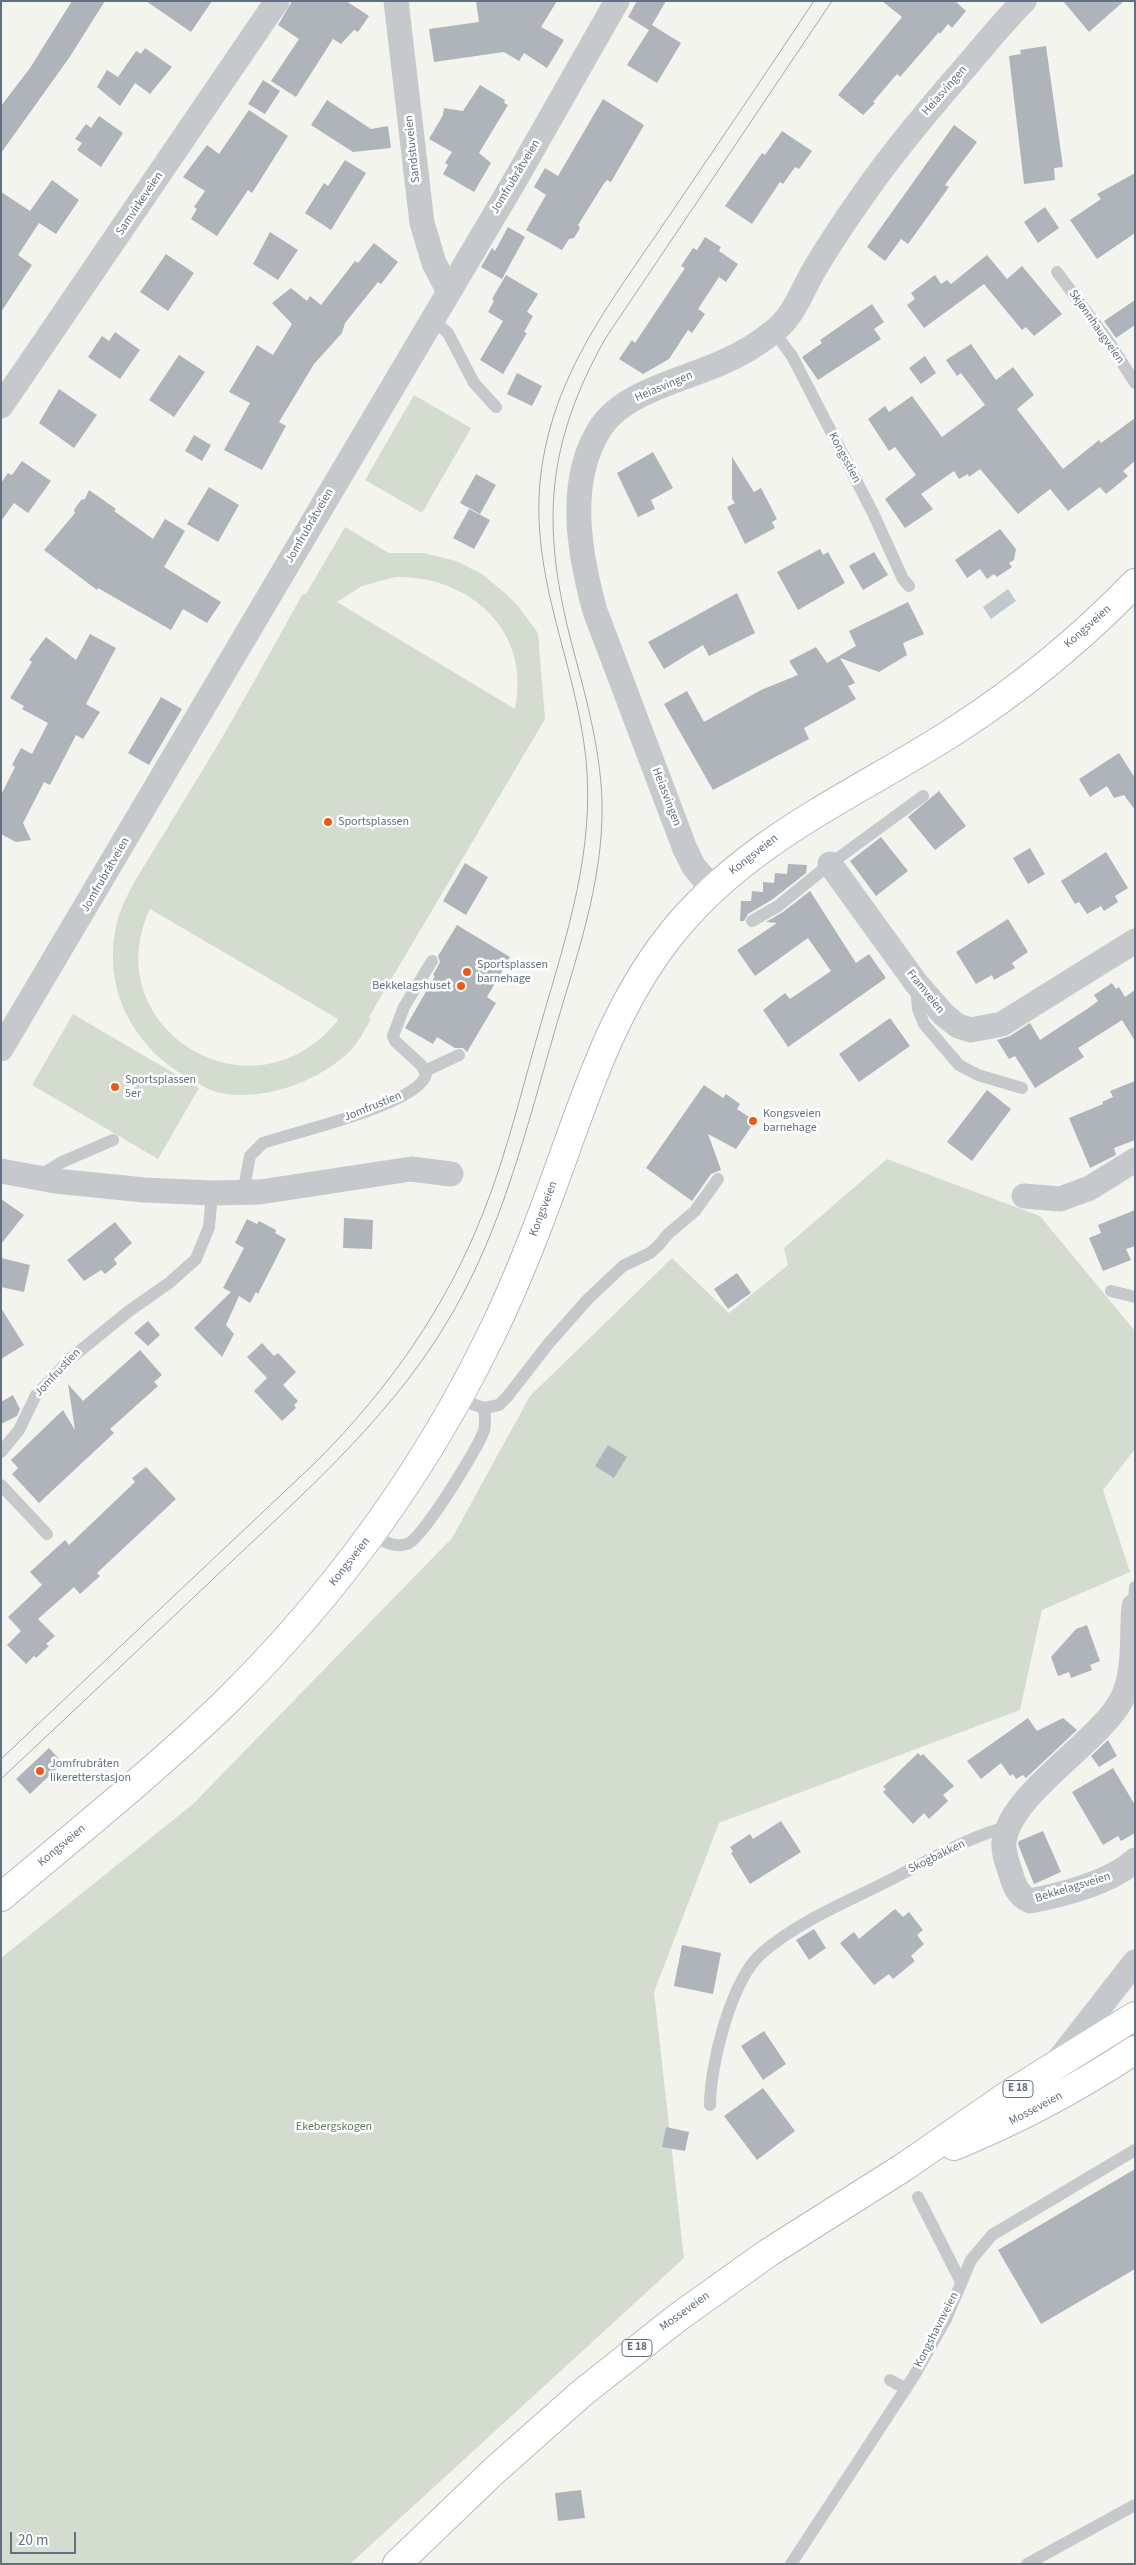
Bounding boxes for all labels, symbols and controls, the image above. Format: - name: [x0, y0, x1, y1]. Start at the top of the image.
- street label: Heiasvingen: [919, 63, 971, 119]
- street label: Sandstuveien: [402, 114, 424, 184]
- street label: Jomfrubråtveien: [488, 137, 544, 217]
- street label: Samvirkeveien: [113, 169, 167, 239]
- street label: Skjønnhaugveien: [1065, 287, 1127, 367]
- street label: Heiasvingen: [633, 368, 695, 406]
- street label: Kongsstien: [825, 430, 863, 486]
- street label: Jomfrubråtveien: [283, 486, 337, 566]
- street label: Kongsveien: [1062, 602, 1114, 652]
- street label: Heiasvingen: [648, 766, 684, 828]
- place label: Sportsplassen: [338, 815, 409, 829]
- marker: Sportsplassen: [322, 816, 334, 828]
- street label: Kongsveien: [727, 831, 781, 879]
- street label: Jomfrubråtveien: [79, 835, 133, 915]
- place label: Sportsplassen barnehage: [477, 958, 548, 986]
- marker: Sportsplassen barnehage: [461, 966, 473, 978]
- street label: Framveien: [903, 967, 947, 1017]
- place label: Bekkelagshuset: [372, 979, 451, 993]
- marker: Bekkelagshuset: [455, 980, 467, 992]
- place label: Sportsplassen 5er: [125, 1073, 196, 1101]
- marker: Sportsplassen 5er: [109, 1081, 121, 1093]
- street label: Jomfrustien: [342, 1089, 404, 1125]
- place label: Kongsveien barnehage: [763, 1107, 821, 1135]
- marker: Kongsveien barnehage: [747, 1115, 759, 1127]
- street label: Kongsveien: [527, 1179, 561, 1239]
- street label: Jomfrustien: [32, 1346, 84, 1400]
- street label: Kongsveien: [326, 1535, 374, 1589]
- place label: Jomfrubråten likeretterstasjon: [50, 1757, 131, 1785]
- marker: Jomfrubråten likeretterstasjon: [34, 1765, 46, 1777]
- street label: Kongsveien: [35, 1822, 89, 1870]
- street label: Skogbakken: [906, 1837, 968, 1877]
- street label: Bekkelagsveien: [1034, 1870, 1112, 1906]
- road number: E 18: [1003, 2080, 1033, 2098]
- street label: Mosseveien: [1007, 2089, 1065, 2129]
- park label: Ekebergskogen: [296, 2120, 372, 2134]
- street label: Mosseveien: [657, 2289, 713, 2335]
- street label: Kongshavnveien: [912, 2290, 962, 2370]
- road number: E 18: [622, 2340, 652, 2356]
- scale bar: [12, 2522, 79, 2554]
- text: 20 m: [18, 2530, 48, 2551]

